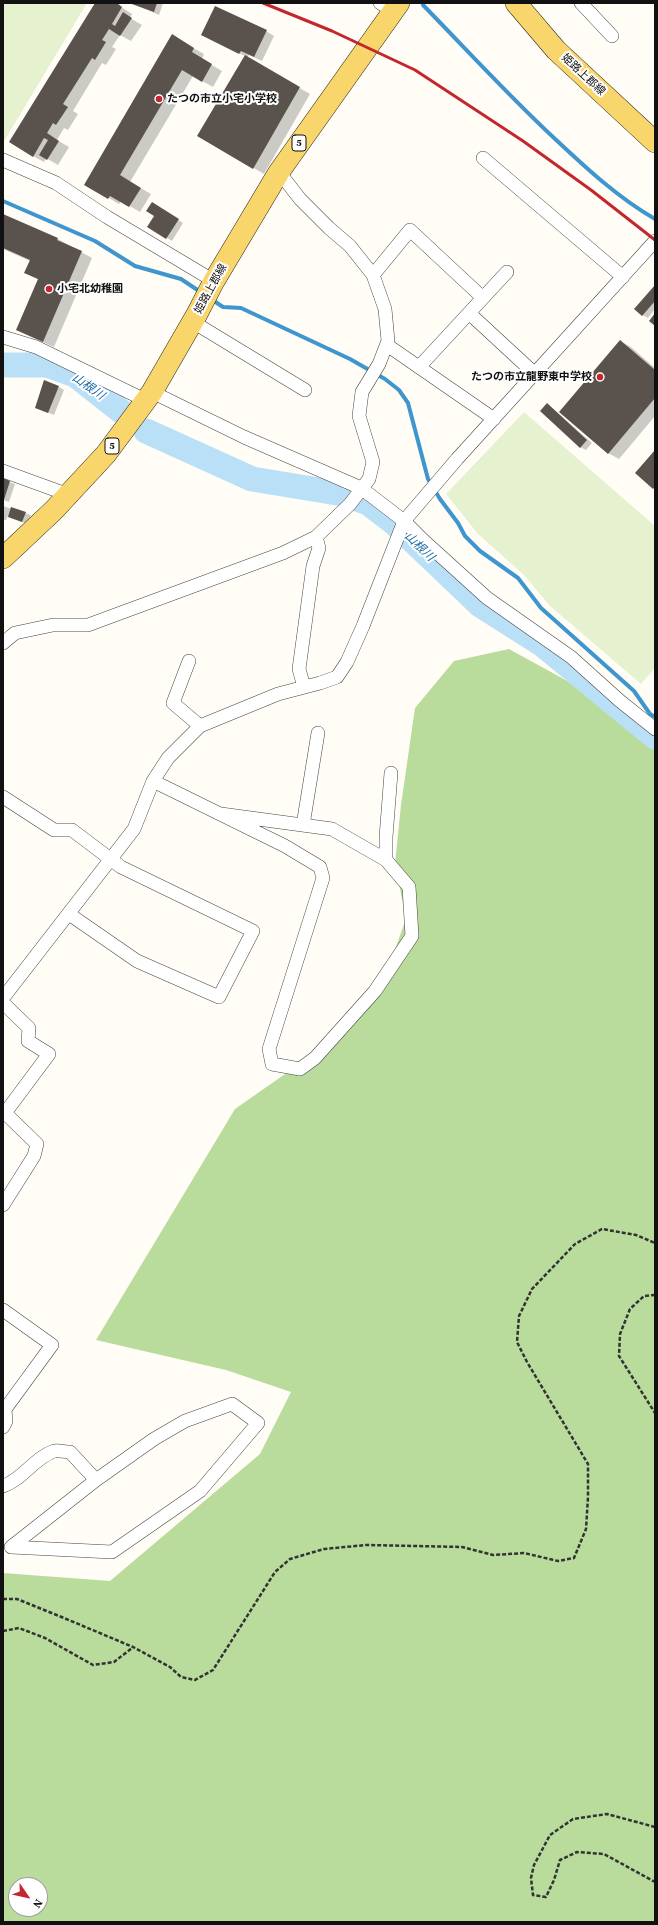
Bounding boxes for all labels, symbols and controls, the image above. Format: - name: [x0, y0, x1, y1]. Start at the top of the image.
- street label: 姫路上郡線: [558, 51, 608, 99]
- place label: たつの市立小宅小学校: [167, 92, 277, 106]
- marker: たつの市立小宅小学校: [154, 94, 164, 104]
- road number: 5: [292, 135, 306, 151]
- street label: 姫路上郡線: [192, 262, 230, 316]
- place label: 小宅北幼稚園: [57, 282, 123, 296]
- marker: 小宅北幼稚園: [44, 284, 54, 294]
- place label: たつの市立龍野東中学校: [471, 370, 592, 384]
- water label: 山根川: [69, 371, 107, 403]
- marker: たつの市立龍野東中学校: [595, 372, 605, 382]
- road number: 5: [105, 438, 119, 454]
- water label: 山根川: [401, 529, 437, 565]
- north arrow: [8, 1877, 48, 1917]
- text: N: [29, 1896, 46, 1911]

